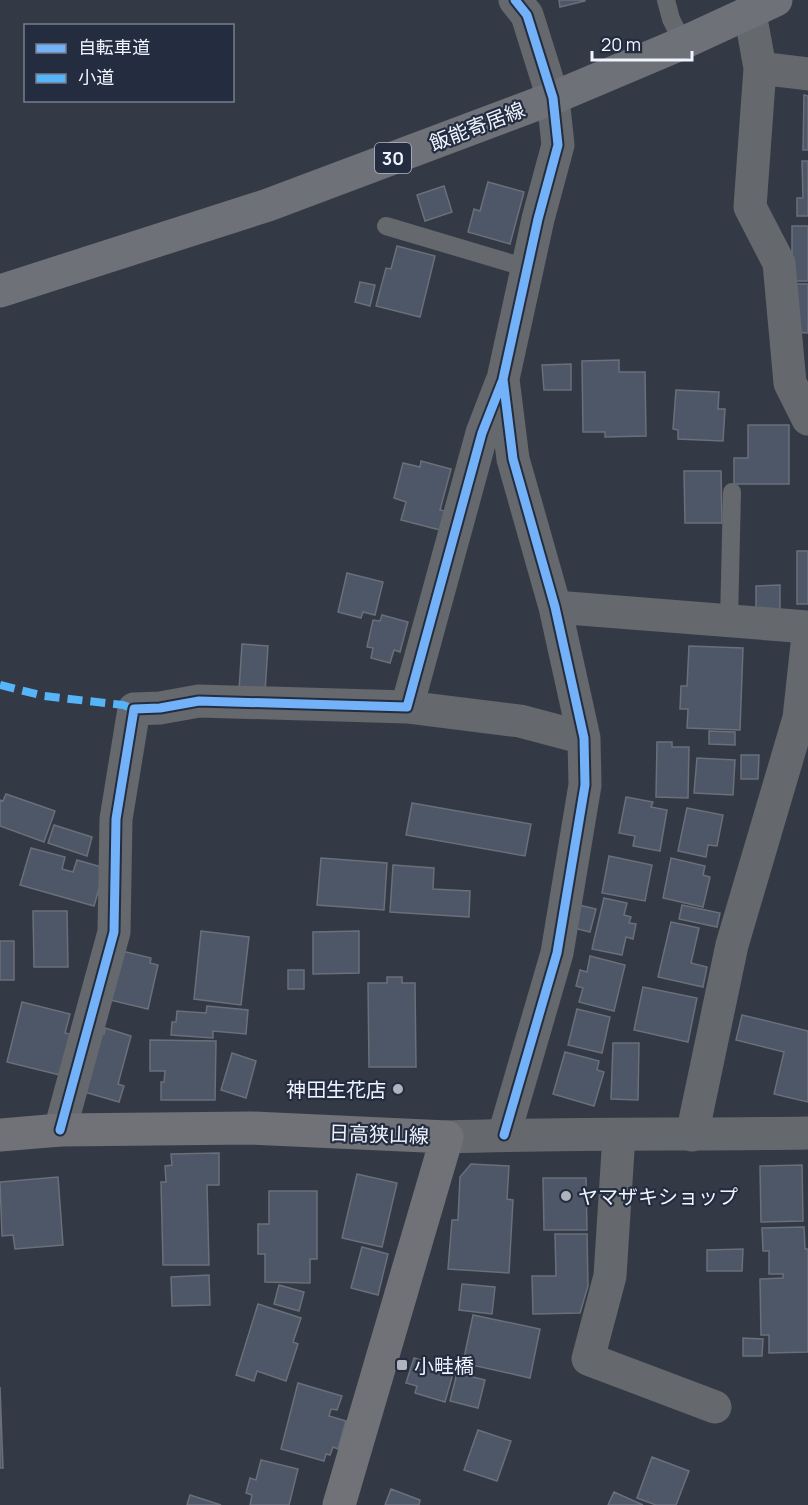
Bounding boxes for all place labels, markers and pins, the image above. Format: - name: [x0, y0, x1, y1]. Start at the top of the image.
- place label: 神田生花店: [286, 1076, 386, 1103]
- marker: 神田生花店: [391, 1082, 405, 1096]
- place label: ヤマザキショップ: [578, 1183, 738, 1210]
- marker: ヤマザキショップ: [559, 1189, 573, 1203]
- place label: 小畦橋: [414, 1352, 474, 1379]
- marker: 小畦橋: [395, 1358, 409, 1372]

